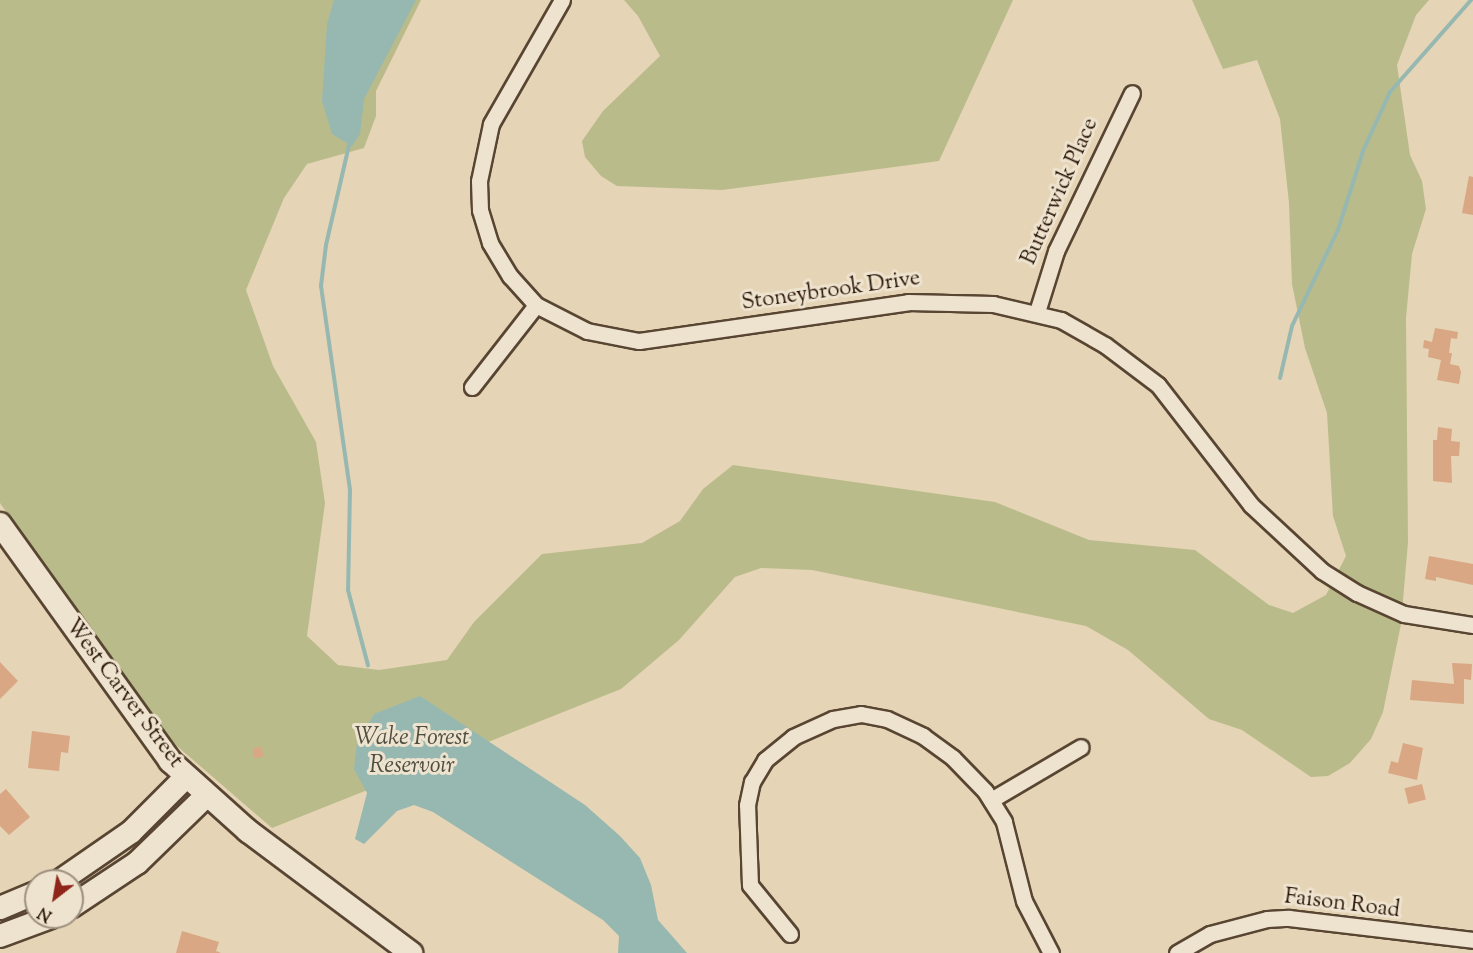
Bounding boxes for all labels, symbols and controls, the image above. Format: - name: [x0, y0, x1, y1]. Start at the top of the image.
- street label: Butterwick Place: [1017, 115, 1105, 269]
- street label: Stoneybrook Drive: [740, 266, 922, 318]
- street label: West Carver Street: [58, 614, 188, 774]
- water label: Wake Forest Reservoir: [354, 725, 470, 781]
- north arrow: [24, 869, 84, 929]
- street label: Faison Road: [1283, 885, 1401, 925]
- text: N: [34, 900, 57, 926]

